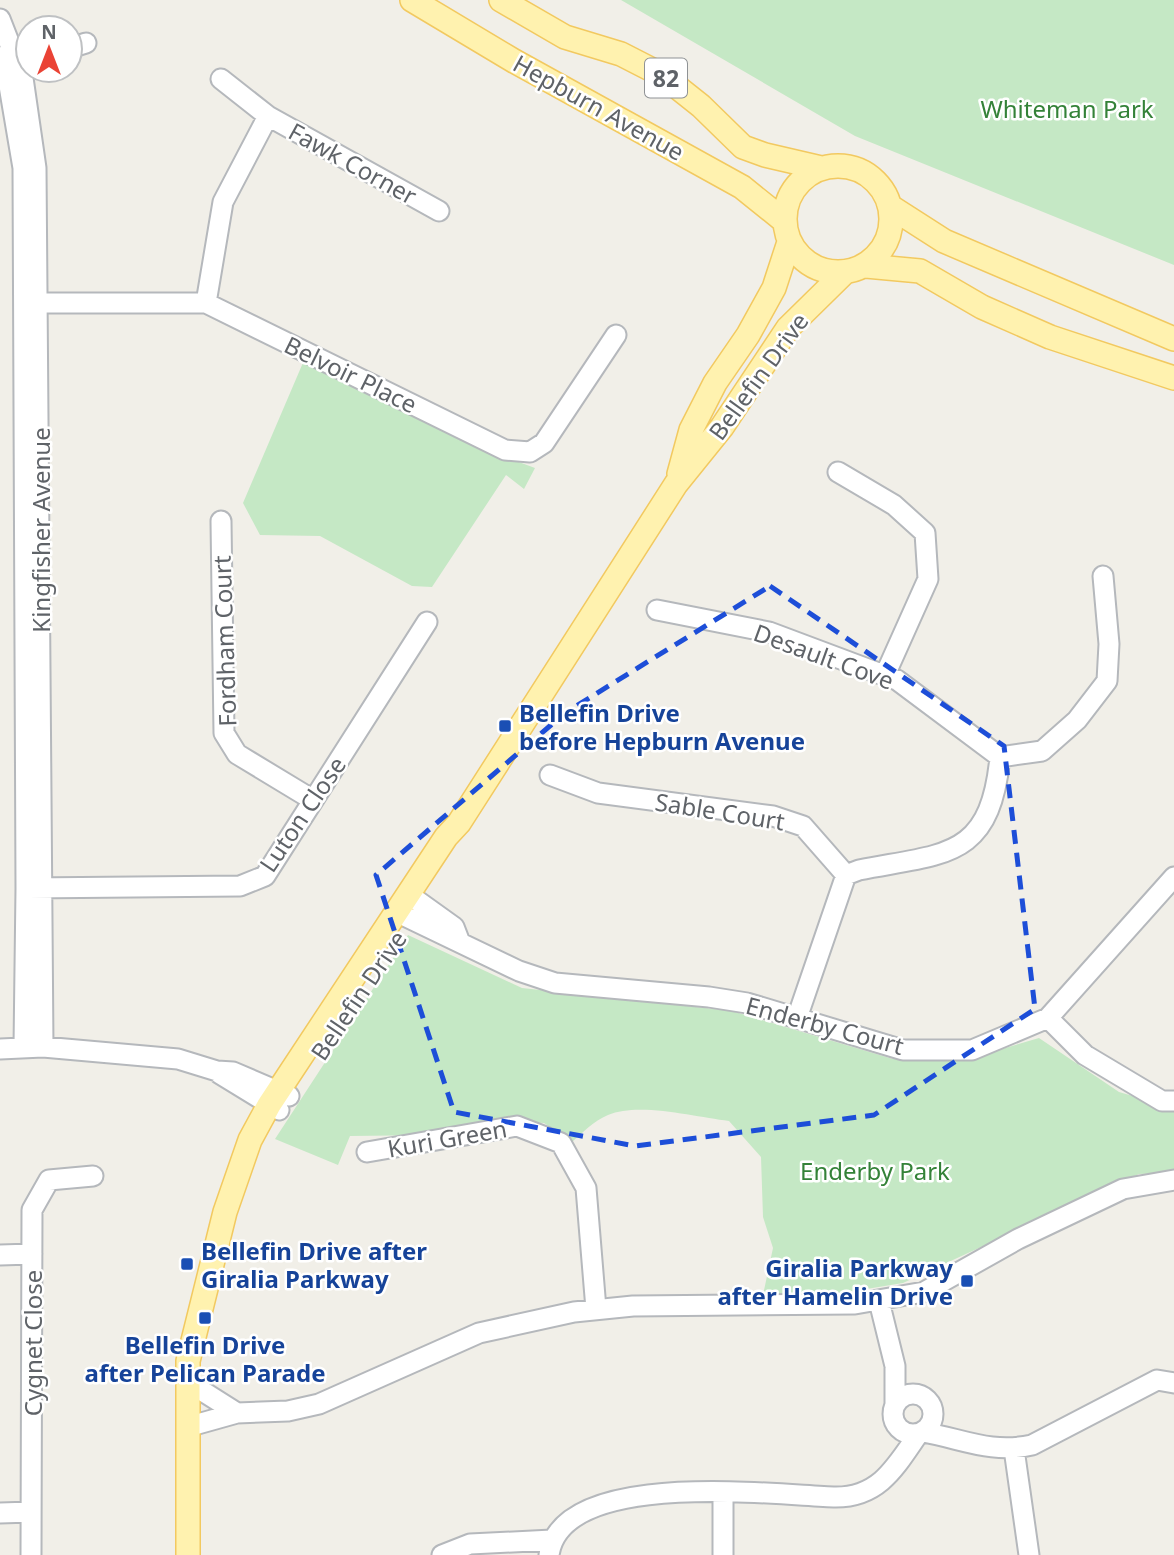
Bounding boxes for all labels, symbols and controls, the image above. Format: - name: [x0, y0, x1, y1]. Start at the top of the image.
- north arrow: [14, 14, 84, 84]
- text: N: [41, 19, 57, 45]
- street label: Hepburn Avenue: [508, 46, 690, 168]
- road number: 82: [645, 58, 687, 97]
- park label: Whiteman Park: [980, 92, 1154, 125]
- street label: Fawk Corner: [283, 114, 423, 212]
- street label: Bellefin Drive: [701, 306, 815, 446]
- street label: Belvoir Place: [279, 328, 423, 420]
- street label: Kingfisher Avenue: [24, 427, 57, 633]
- street label: Fordham Court: [205, 555, 243, 727]
- street label: Desault Cove: [749, 615, 899, 697]
- place label: Bellefin Drive before Hepburn Avenue: [519, 696, 805, 757]
- marker: Bellefin Drive before Hepburn Avenue: [497, 718, 513, 734]
- street label: Luton Close: [251, 750, 353, 878]
- street label: Sable Court: [653, 784, 787, 838]
- street label: Bellefin Drive: [302, 924, 414, 1066]
- street label: Enderby Court: [742, 988, 908, 1062]
- street label: Kuri Green: [385, 1111, 509, 1165]
- park label: Enderby Park: [800, 1154, 950, 1187]
- place label: Bellefin Drive after Giralia Parkway: [201, 1234, 427, 1295]
- place label: Giralia Parkway after Hamelin Drive: [717, 1251, 953, 1312]
- marker: Bellefin Drive after Giralia Parkway: [179, 1256, 195, 1272]
- street label: Cygnet Close: [16, 1270, 49, 1416]
- marker: Giralia Parkway after Hamelin Drive: [959, 1273, 975, 1289]
- marker: Bellefin Drive after Pelican Parade: [197, 1310, 213, 1326]
- place label: Bellefin Drive after Pelican Parade: [85, 1328, 325, 1389]

